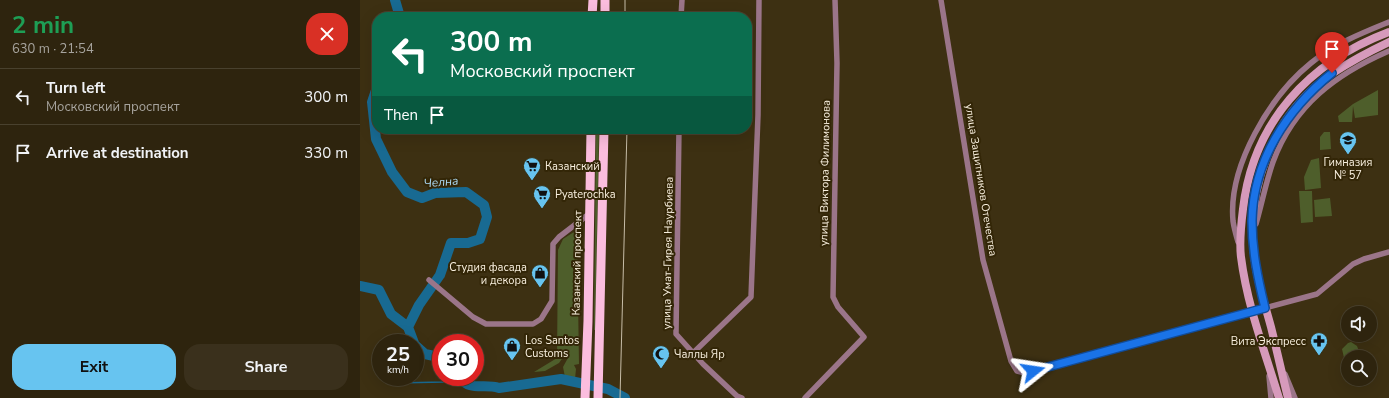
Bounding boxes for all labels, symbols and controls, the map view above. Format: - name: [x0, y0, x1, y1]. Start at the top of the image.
- text: 2 min: [12, 9, 74, 41]
- button: close: [306, 13, 348, 55]
- text: 300 m: [450, 23, 533, 61]
- icon: left: [384, 28, 436, 80]
- pin: [1315, 32, 1349, 73]
- icon: arrive: [1321, 38, 1343, 60]
- text: 630 m · 21:54: [12, 40, 94, 58]
- text: Московский проспект: [450, 59, 635, 83]
- text: Turn left: [46, 78, 105, 98]
- icon: left: [12, 86, 34, 108]
- text: 300 m: [304, 87, 348, 107]
- text: Московский проспект: [46, 98, 180, 116]
- street label: улица Виктора Филимонова: [816, 100, 834, 246]
- street label: улица Защитников Отечества: [962, 103, 1000, 257]
- icon: arrive: [426, 104, 448, 126]
- text: Then: [384, 105, 418, 125]
- school or university icon: Гимназия № 57: [1338, 130, 1358, 155]
- icon: arrive: [12, 142, 34, 164]
- text: Arrive at destination: [46, 143, 189, 163]
- text: 330 m: [304, 143, 348, 163]
- place label: Гимназия № 57: [1324, 155, 1373, 183]
- supermarket icon: Казанский: [522, 156, 542, 181]
- place label: Казанский: [545, 159, 600, 174]
- water label: Челна: [423, 173, 459, 191]
- street label: улица Умат-Гирея Наурбиева: [659, 176, 677, 329]
- supermarket icon: Pyaterochka: [532, 184, 552, 209]
- place label: Pyaterochka: [555, 187, 616, 202]
- street label: Казанский проспект: [569, 210, 585, 316]
- place label: Студия фасада и декора: [449, 260, 527, 288]
- shop icon: Студия фасада и декора: [530, 263, 550, 288]
- map controls: [1341, 306, 1377, 386]
- button: sound: [1341, 306, 1377, 342]
- pharmacy icon: Вита Экспресс: [1309, 331, 1329, 356]
- place label: Los Santos Customs: [525, 333, 579, 361]
- speed limit sign: 30: [432, 334, 484, 386]
- place label: Вита Экспресс: [1231, 334, 1306, 349]
- shop icon: Los Santos Customs: [502, 336, 522, 361]
- text: 25: [386, 341, 410, 368]
- button: Exit: [12, 344, 176, 390]
- button: Share: [184, 344, 348, 390]
- mosque icon: Чаллы Яр: [651, 344, 671, 369]
- place label: Чаллы Яр: [674, 347, 725, 362]
- position arrow: [1012, 350, 1054, 392]
- button: search: [1341, 350, 1377, 386]
- text: km/h: [387, 363, 409, 377]

